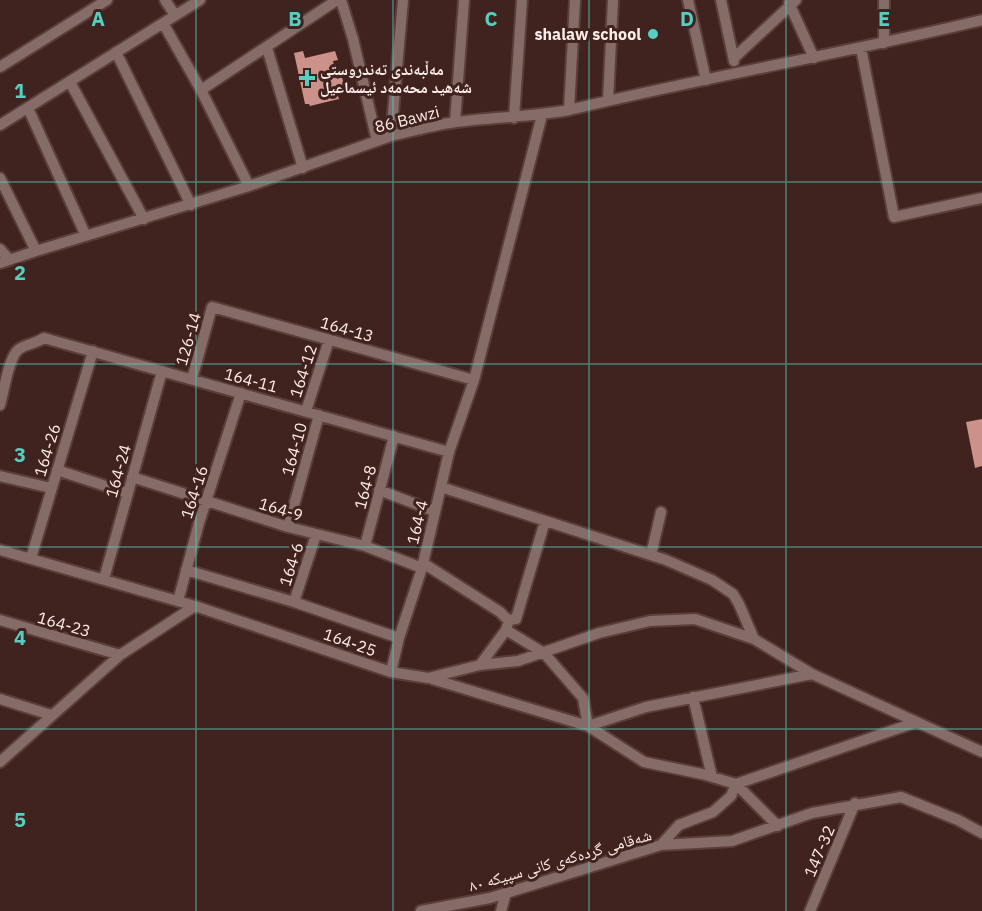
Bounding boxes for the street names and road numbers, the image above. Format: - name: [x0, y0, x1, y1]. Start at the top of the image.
- street label: 86 Bawzi: [373, 101, 441, 137]
- street label: 126-14: [171, 310, 205, 368]
- street label: 164-13: [318, 312, 376, 346]
- street label: 164-12: [285, 342, 321, 400]
- street label: 164-11: [222, 363, 280, 397]
- street label: 164-10: [277, 420, 311, 478]
- street label: 164-26: [29, 421, 65, 479]
- street label: 164-24: [101, 442, 135, 500]
- street label: 164-16: [176, 463, 212, 521]
- street label: 164-8: [350, 463, 380, 511]
- street label: 164-9: [257, 493, 305, 525]
- street label: 164-4: [402, 498, 432, 546]
- street label: 164-6: [275, 540, 307, 588]
- street label: 164-23: [35, 607, 93, 641]
- street label: 164-25: [321, 624, 379, 660]
- street label: 147-32: [799, 822, 839, 880]
- street label: شەقامی گردەکەی کانی سپیکە ٨٠: [466, 824, 654, 897]

